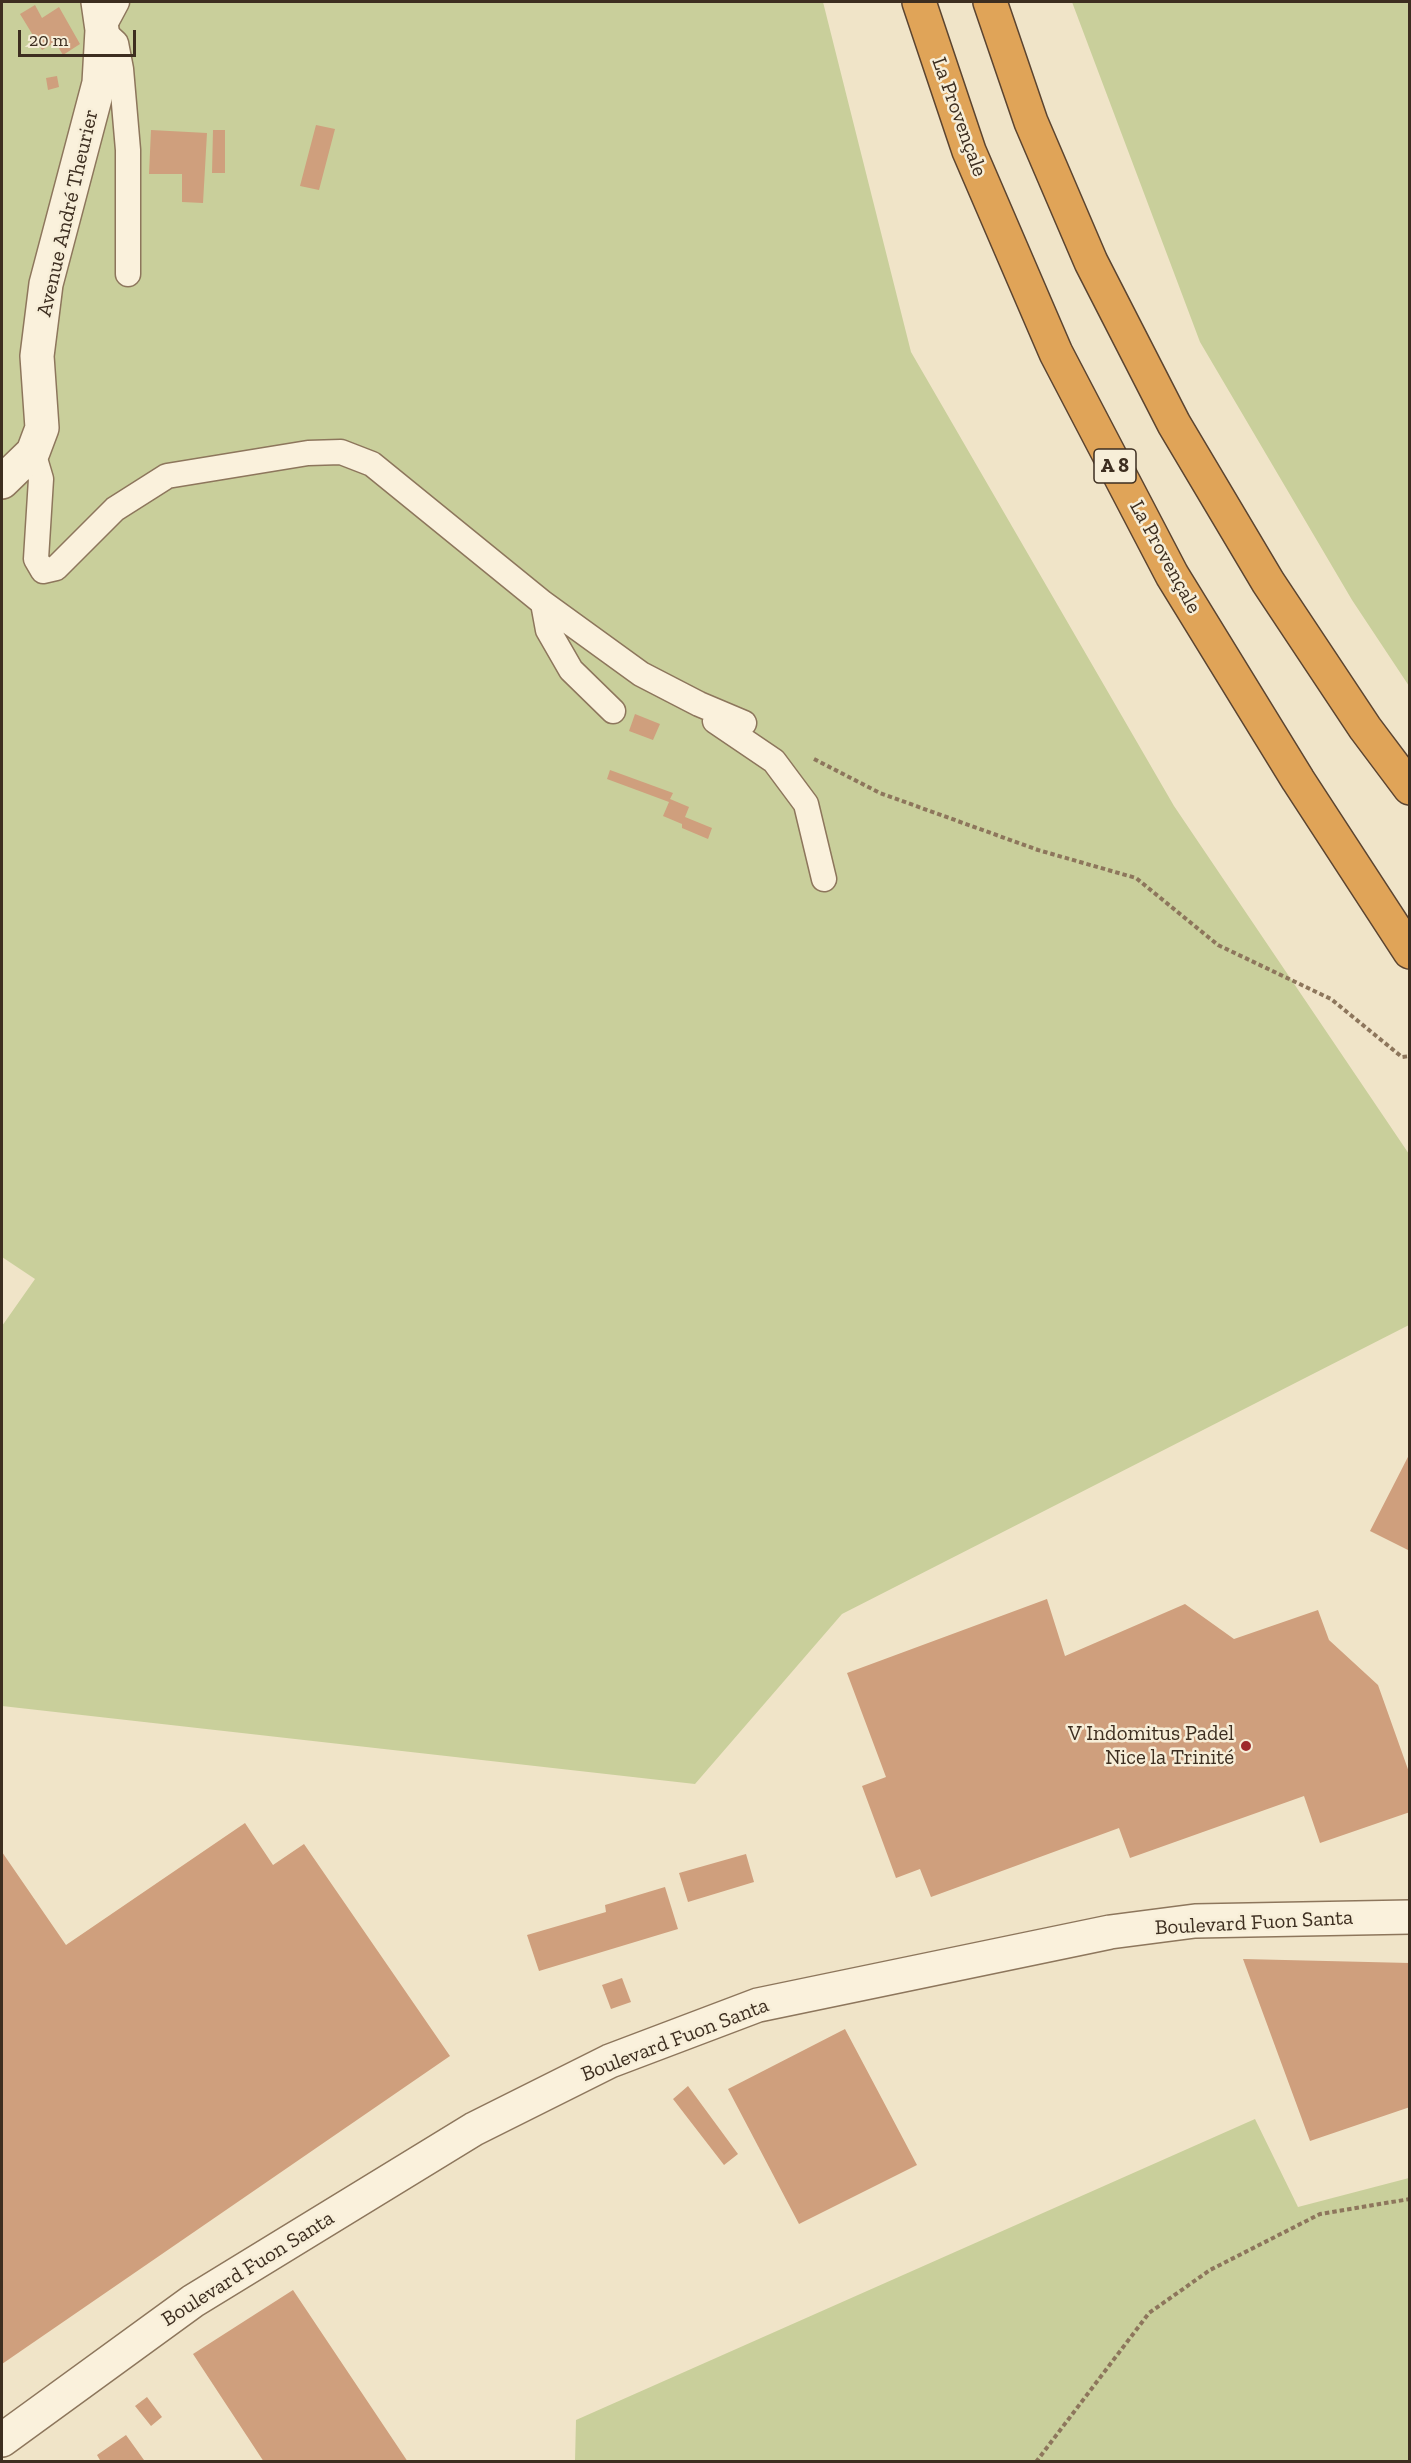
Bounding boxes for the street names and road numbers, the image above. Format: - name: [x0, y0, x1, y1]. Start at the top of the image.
- street label: La Provençale: [926, 54, 992, 180]
- street label: Avenue André Theurier: [32, 107, 104, 319]
- road number: A 8: [1094, 449, 1136, 483]
- street label: La Provençale: [1124, 496, 1206, 618]
- street label: Boulevard Fuon Santa: [1154, 1905, 1354, 1941]
- street label: Boulevard Fuon Santa: [578, 1993, 772, 2087]
- street label: Boulevard Fuon Santa: [157, 2206, 339, 2332]

